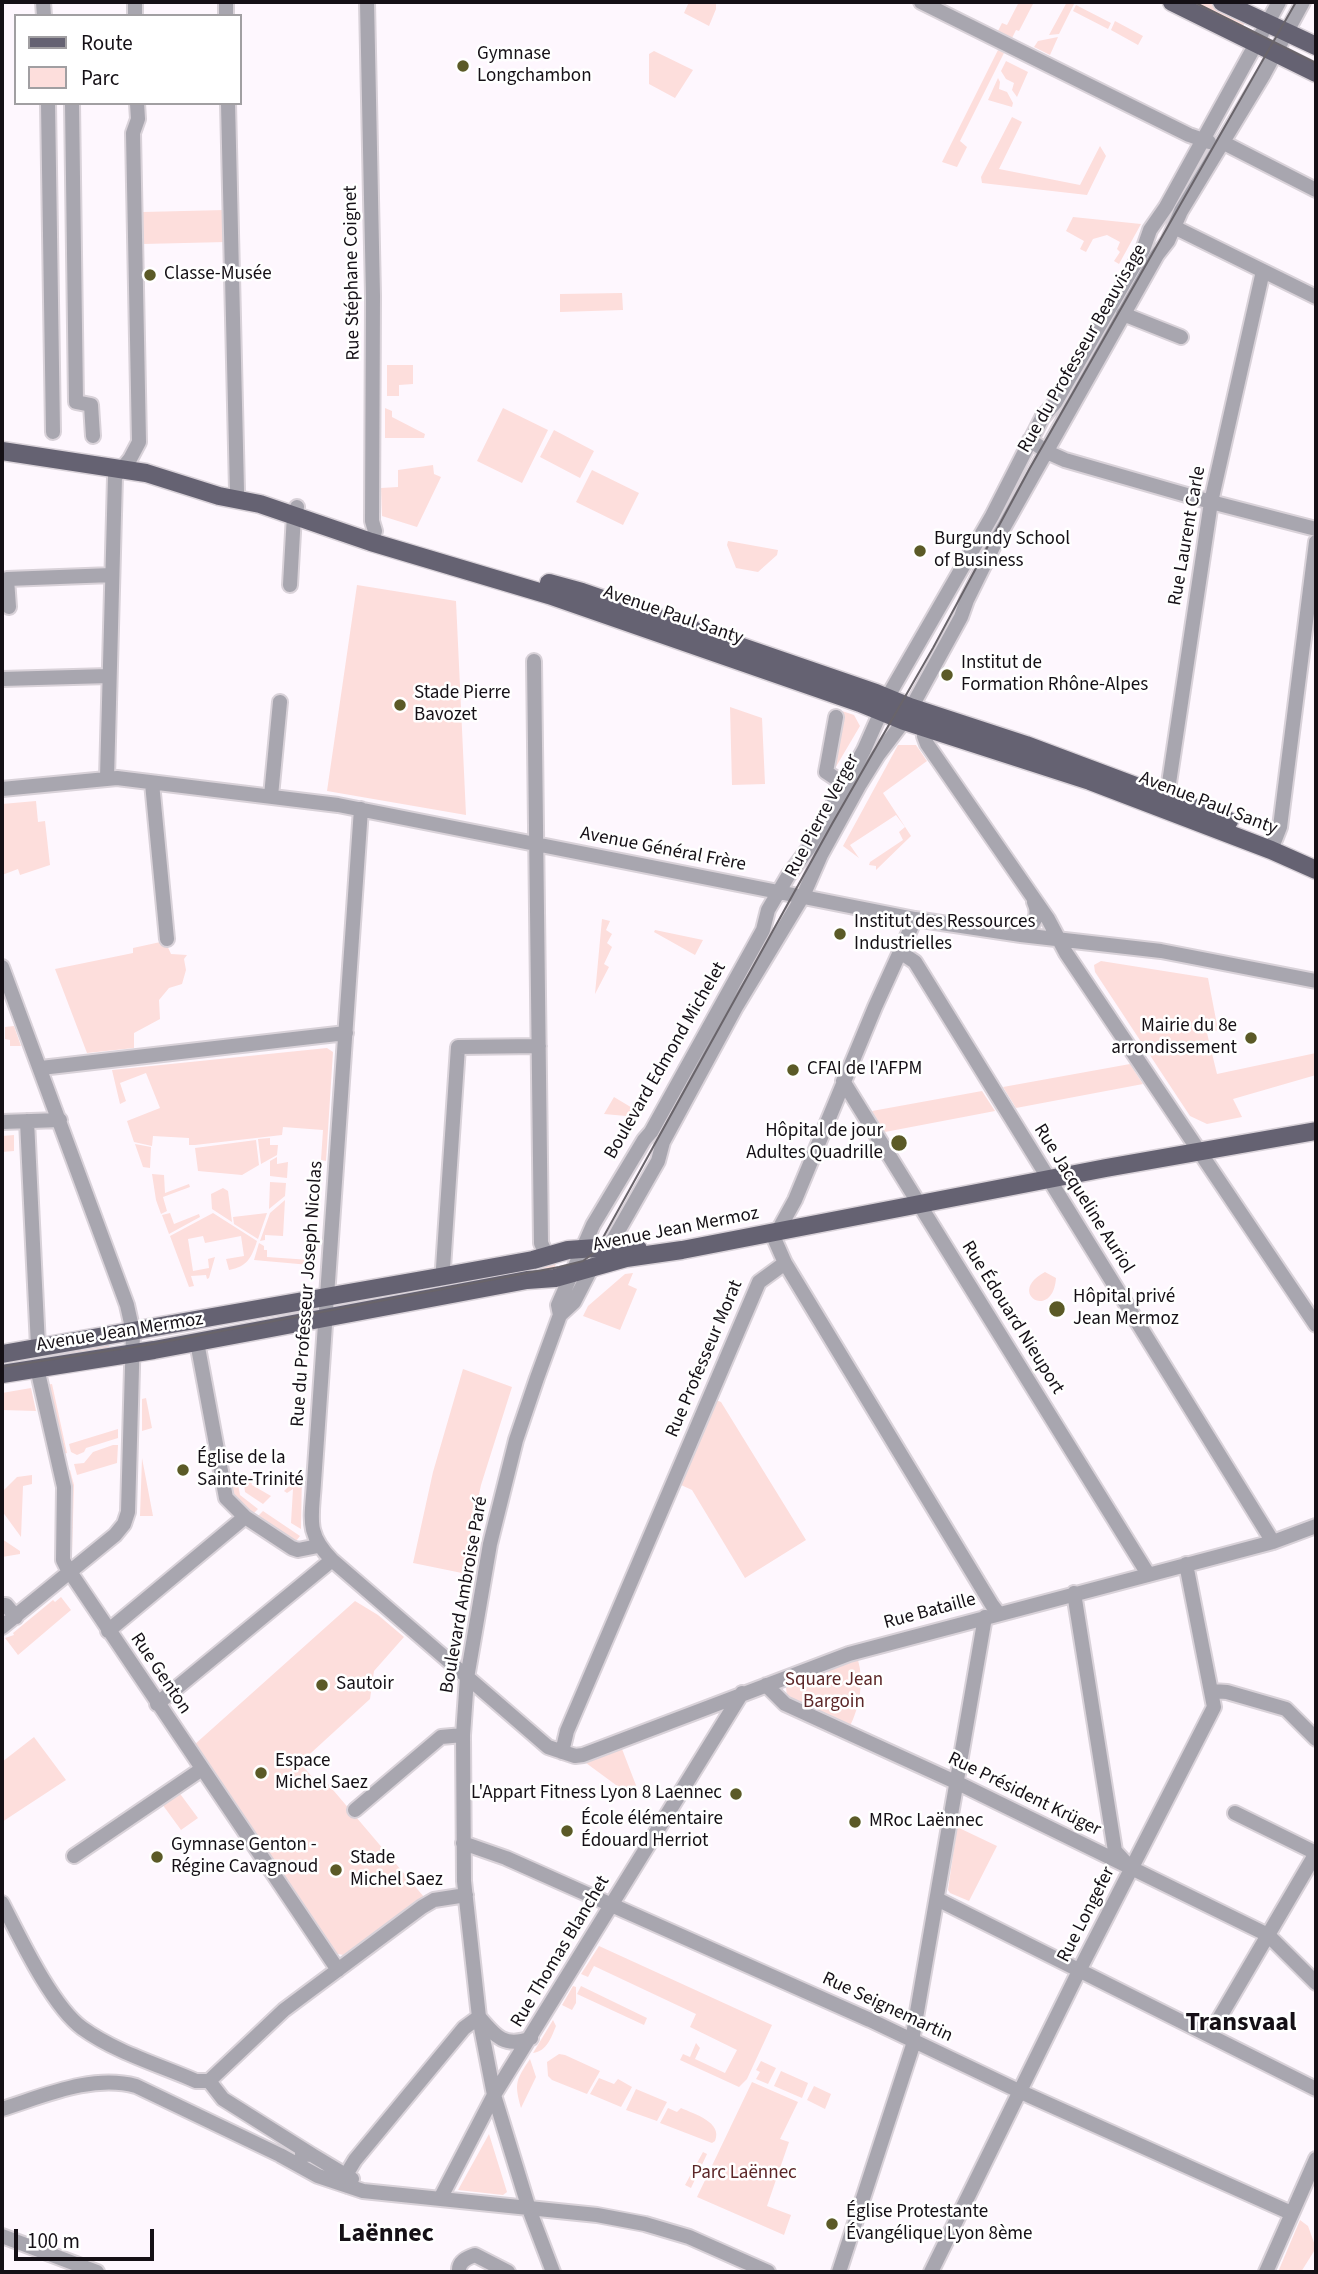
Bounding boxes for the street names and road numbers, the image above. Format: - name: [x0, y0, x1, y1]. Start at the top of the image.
- street label: Rue Stéphane Coignet: [340, 185, 366, 361]
- street label: Rue du Professeur Beauvisage: [1014, 241, 1152, 457]
- street label: Rue Laurent Carle: [1165, 464, 1211, 608]
- street label: Avenue Paul Santy: [600, 581, 746, 651]
- street label: Rue Pierre Verger: [781, 751, 865, 881]
- street label: Avenue Paul Santy: [1136, 767, 1280, 841]
- street label: Avenue Général Frère: [578, 823, 748, 877]
- street label: Boulevard Edmond Michelet: [600, 958, 732, 1164]
- street label: Rue Jacqueline Auriol: [1028, 1120, 1138, 1278]
- street label: Rue du Professeur Joseph Nicolas: [287, 1160, 329, 1428]
- street label: Avenue Jean Mermoz: [591, 1203, 761, 1257]
- street label: Rue Édouard Nieuport: [956, 1237, 1068, 1399]
- street label: Rue Professeur Morat: [662, 1277, 748, 1441]
- street label: Avenue Jean Mermoz: [35, 1309, 205, 1357]
- street label: Boulevard Ambroise Paré: [436, 1495, 494, 1695]
- street label: Rue Bataille: [882, 1589, 978, 1635]
- street label: Rue Genton: [125, 1629, 195, 1719]
- street label: Rue Président Krüger: [944, 1748, 1104, 1842]
- street label: Rue Longefer: [1053, 1863, 1121, 1967]
- street label: Rue Thomas Blanchet: [507, 1872, 615, 2032]
- street label: Rue Seignemartin: [818, 1968, 956, 2048]

